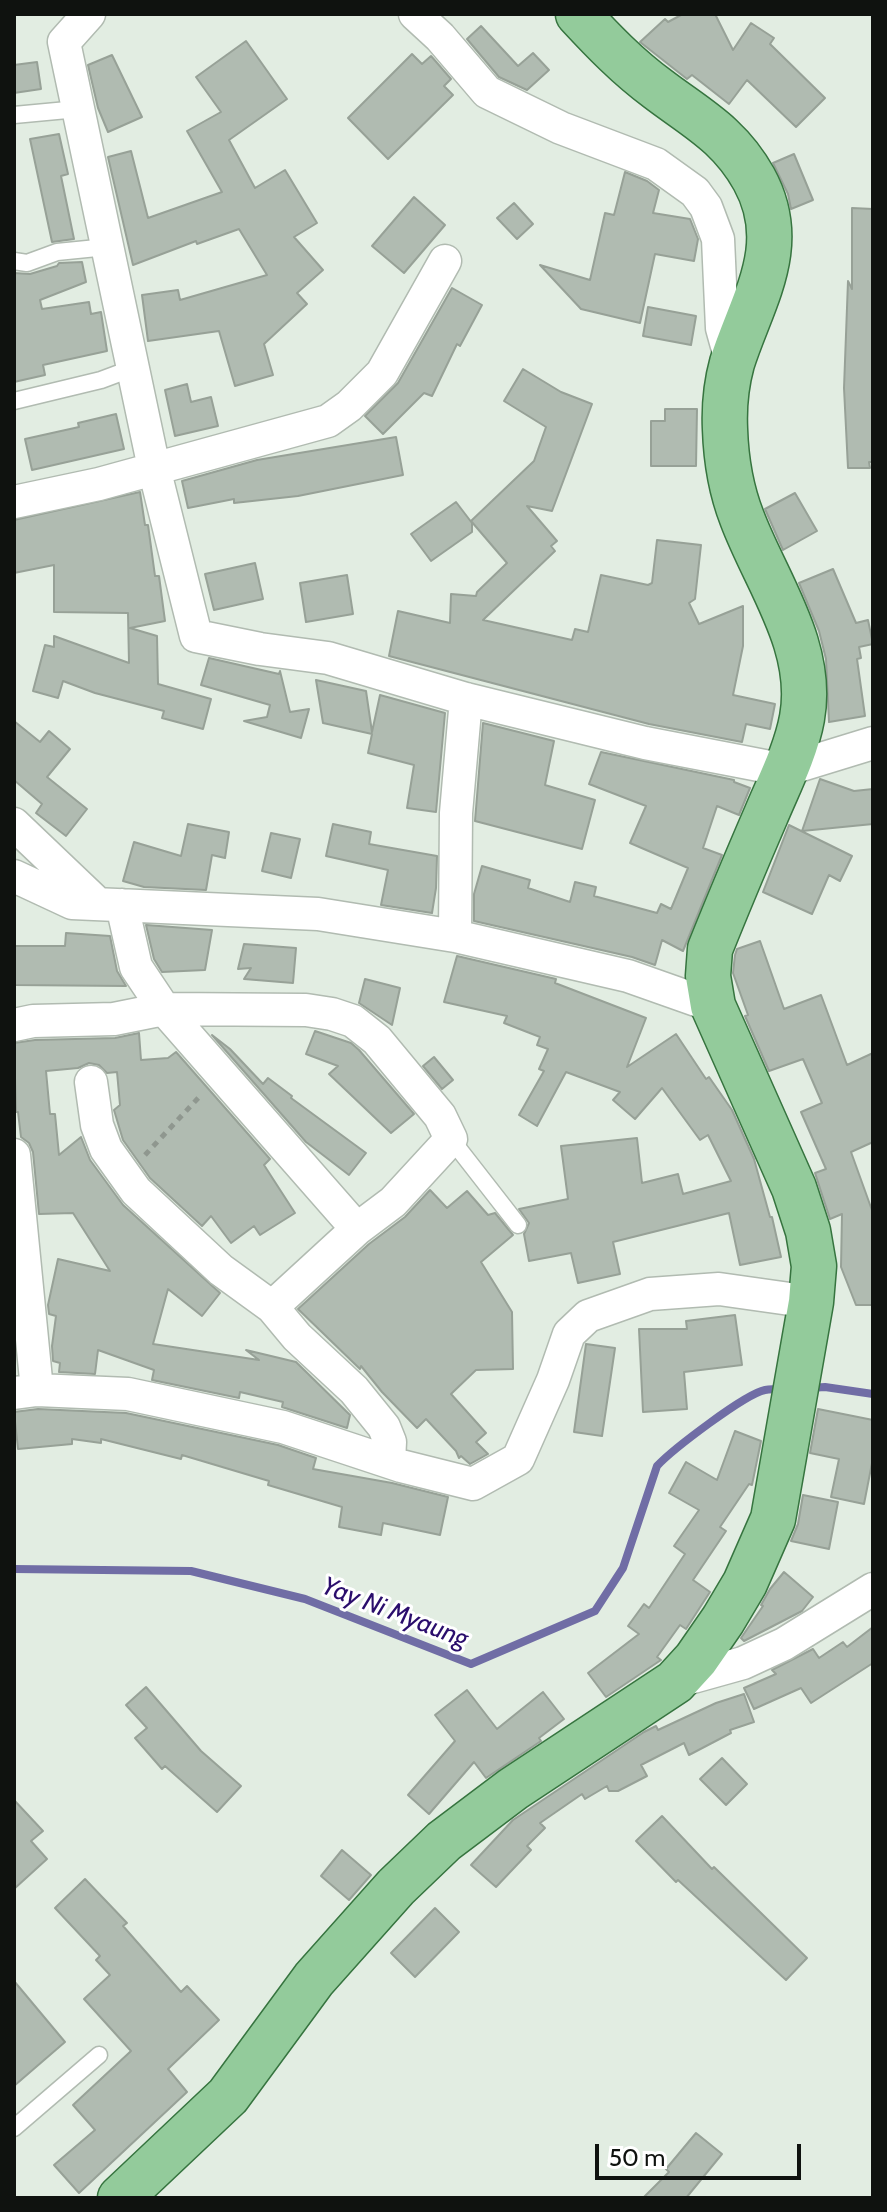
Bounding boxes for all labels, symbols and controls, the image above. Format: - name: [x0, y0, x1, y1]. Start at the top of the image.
- water label: Yay Ni Myaung: [318, 1571, 472, 1655]
- scale bar: [599, 2128, 805, 2178]
- text: 50 m: [609, 2143, 665, 2172]

